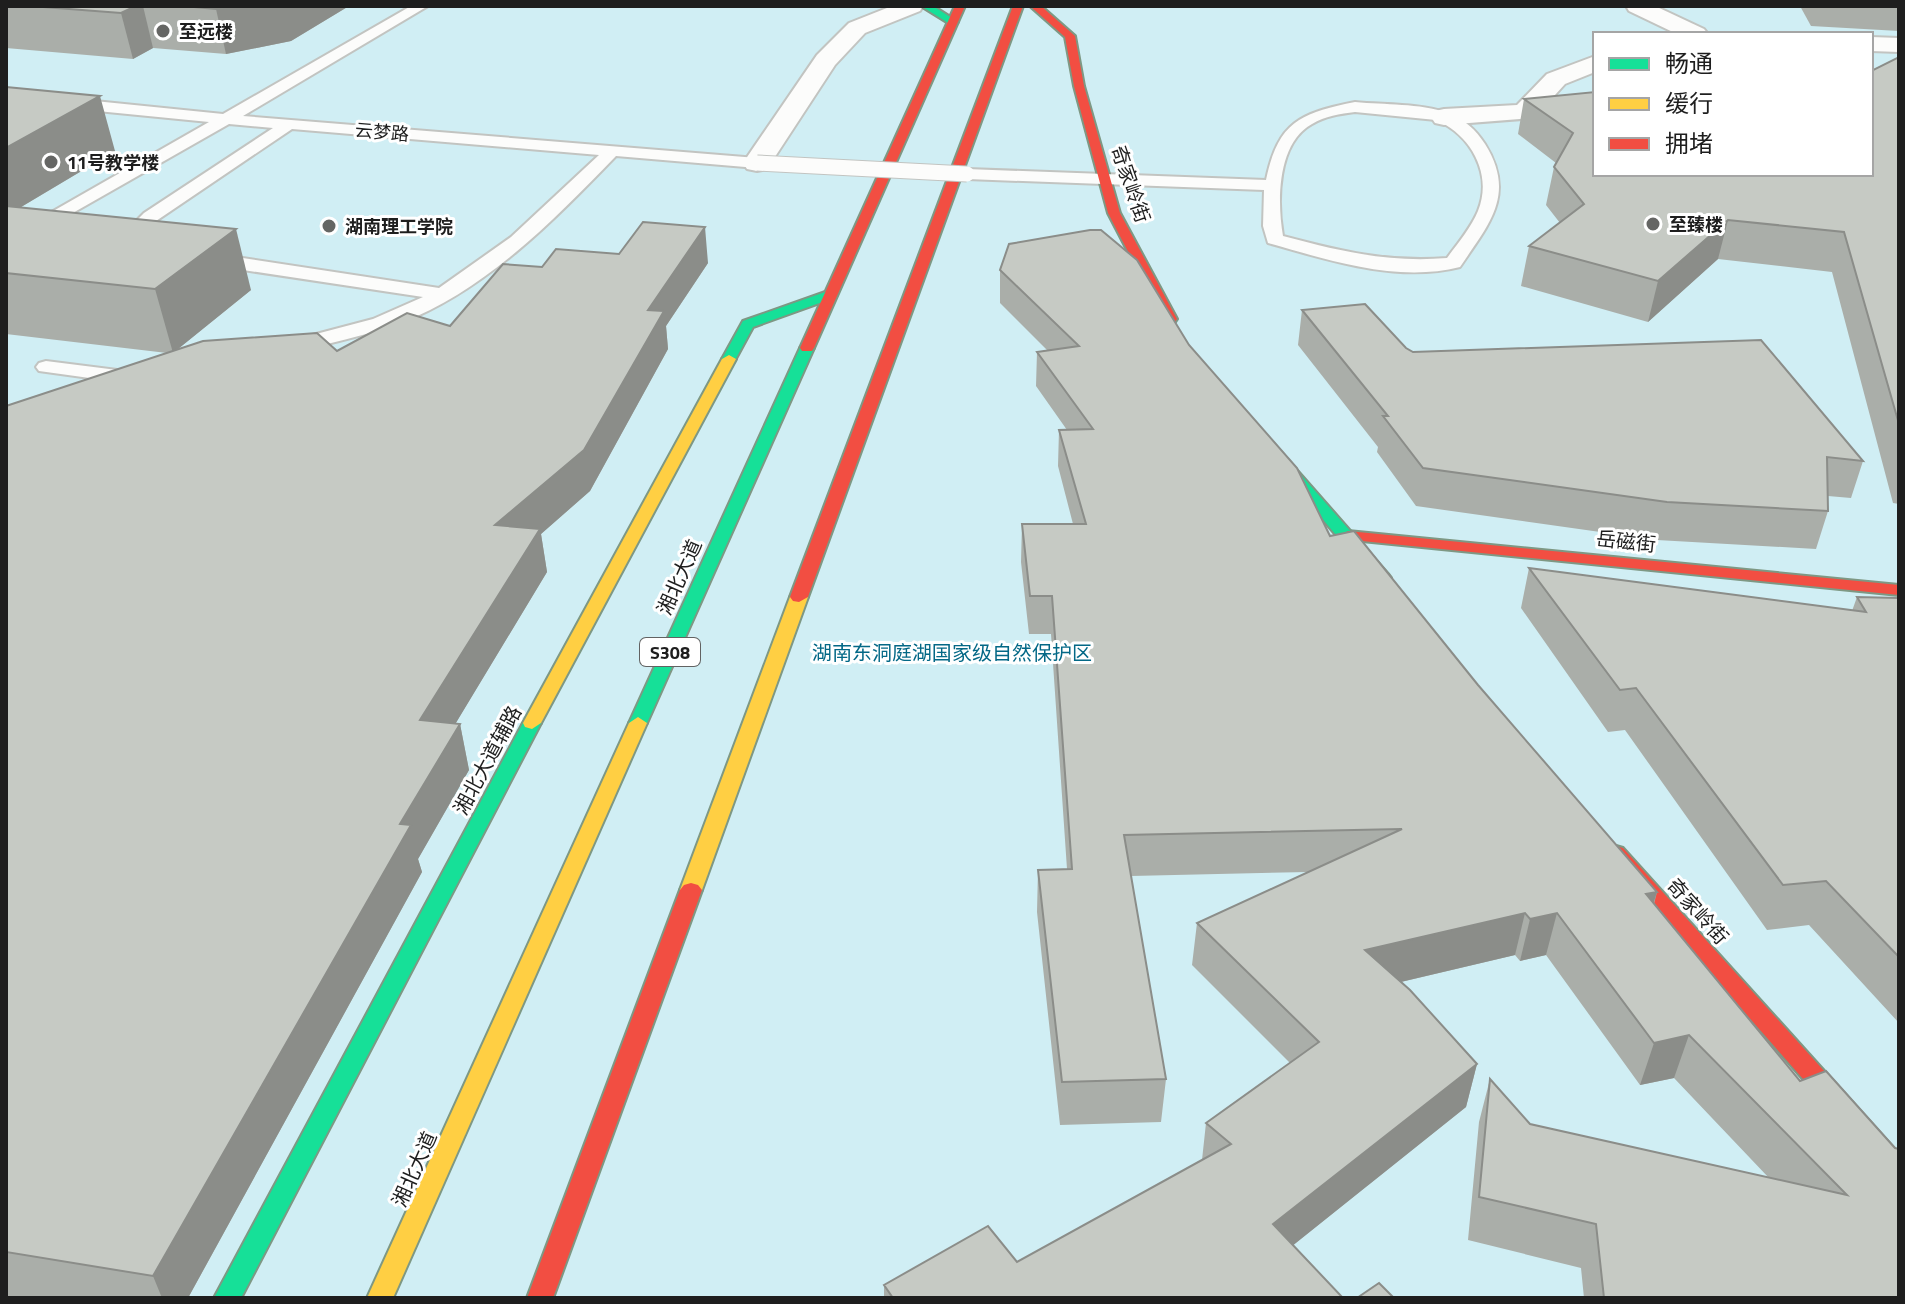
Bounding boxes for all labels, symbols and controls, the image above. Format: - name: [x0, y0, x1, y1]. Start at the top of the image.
- place label: 至远楼: [179, 18, 233, 45]
- marker: 至远楼: [154, 22, 172, 40]
- legend: [1593, 32, 1873, 176]
- text: 畅通: [1665, 45, 1713, 81]
- text: 缓行: [1665, 85, 1713, 121]
- street label: 云梦路: [354, 116, 410, 148]
- text: 拥堵: [1665, 125, 1713, 161]
- street label: 奇家岭街: [1103, 141, 1159, 227]
- place label: 11号教学楼: [67, 149, 159, 176]
- marker: 11号教学楼: [42, 153, 60, 171]
- place label: 至臻楼: [1669, 211, 1723, 238]
- place label: 湖南理工学院: [345, 213, 453, 240]
- marker: 至臻楼: [1644, 215, 1662, 233]
- marker: 湖南理工学院: [320, 217, 338, 235]
- street label: 岳磁街: [1595, 522, 1657, 560]
- street label: 湘北大道: [649, 534, 709, 620]
- park label: 湖南东洞庭湖国家级自然保护区: [812, 637, 1092, 668]
- road number: S308: [640, 638, 700, 666]
- street label: 湘北大道辅路: [445, 700, 529, 820]
- street label: 奇家岭街: [1660, 871, 1736, 951]
- street label: 湘北大道: [384, 1126, 444, 1212]

